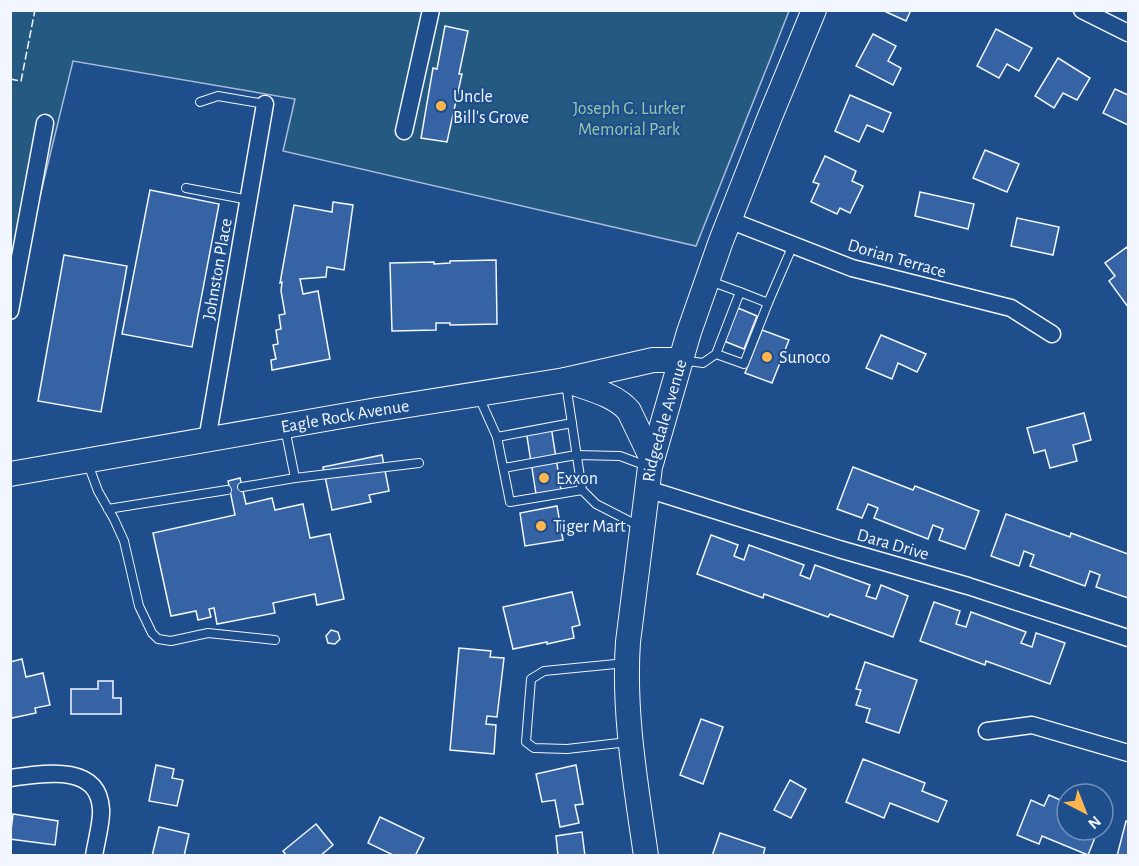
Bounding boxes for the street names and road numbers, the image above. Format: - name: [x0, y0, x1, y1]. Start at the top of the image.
- street label: Johnston Place: [200, 217, 236, 321]
- street label: Dorian Terrace: [845, 236, 948, 282]
- street label: Ridgedale Avenue: [640, 357, 691, 483]
- street label: Eagle Rock Avenue: [280, 397, 411, 437]
- street label: Dara Drive: [855, 526, 931, 564]

